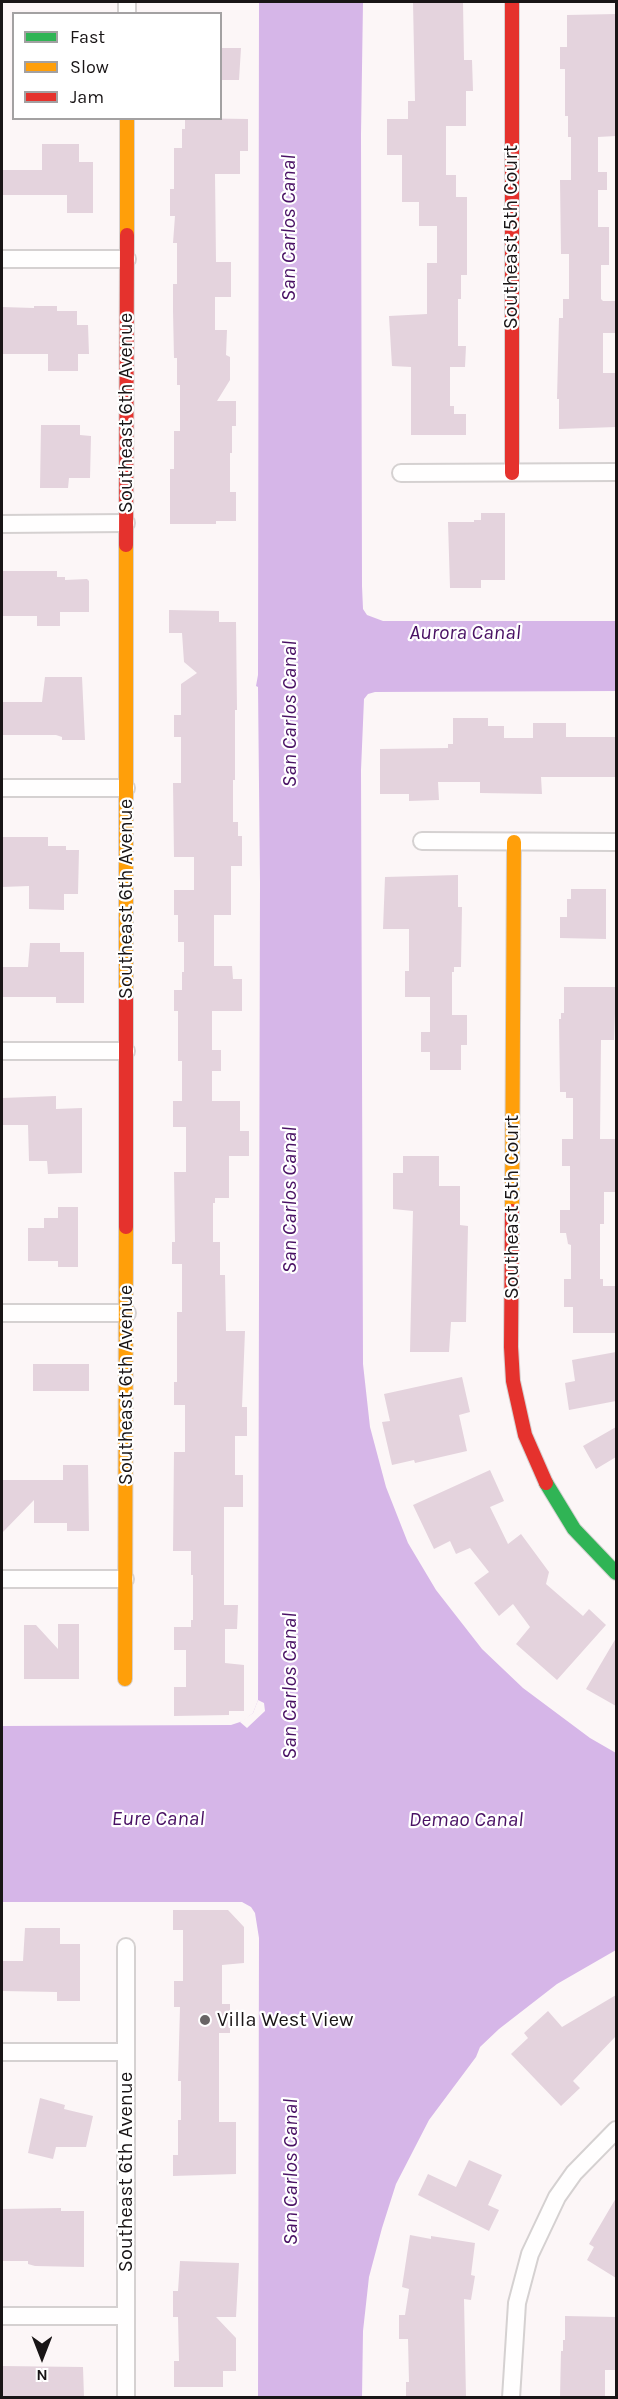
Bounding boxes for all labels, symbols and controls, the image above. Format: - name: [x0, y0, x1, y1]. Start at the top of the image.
- legend: [12, 12, 222, 120]
- text: Fast: [70, 26, 105, 48]
- text: Slow: [70, 56, 109, 78]
- text: Jam: [70, 86, 104, 108]
- street label: Southeast 5th Court: [499, 145, 523, 329]
- water label: San Carlos Canal: [276, 155, 302, 301]
- street label: Southeast 6th Avenue: [114, 313, 138, 513]
- water label: Aurora Canal: [409, 620, 521, 646]
- water label: San Carlos Canal: [277, 641, 303, 787]
- street label: Southeast 6th Avenue: [114, 799, 138, 999]
- street label: Southeast 5th Court: [500, 1115, 524, 1299]
- water label: San Carlos Canal: [277, 1127, 303, 1273]
- street label: Southeast 6th Avenue: [114, 1285, 138, 1485]
- water label: San Carlos Canal: [277, 1613, 303, 1759]
- water label: Eure Canal: [112, 1806, 204, 1832]
- water label: Demao Canal: [409, 1807, 523, 1833]
- place label: Villa West View: [217, 2008, 353, 2032]
- marker: Villa West View: [198, 2013, 212, 2027]
- street label: Southeast 6th Avenue: [114, 2072, 138, 2272]
- water label: San Carlos Canal: [278, 2099, 304, 2245]
- north arrow: [12, 2327, 72, 2387]
- text: N: [36, 2366, 48, 2385]

